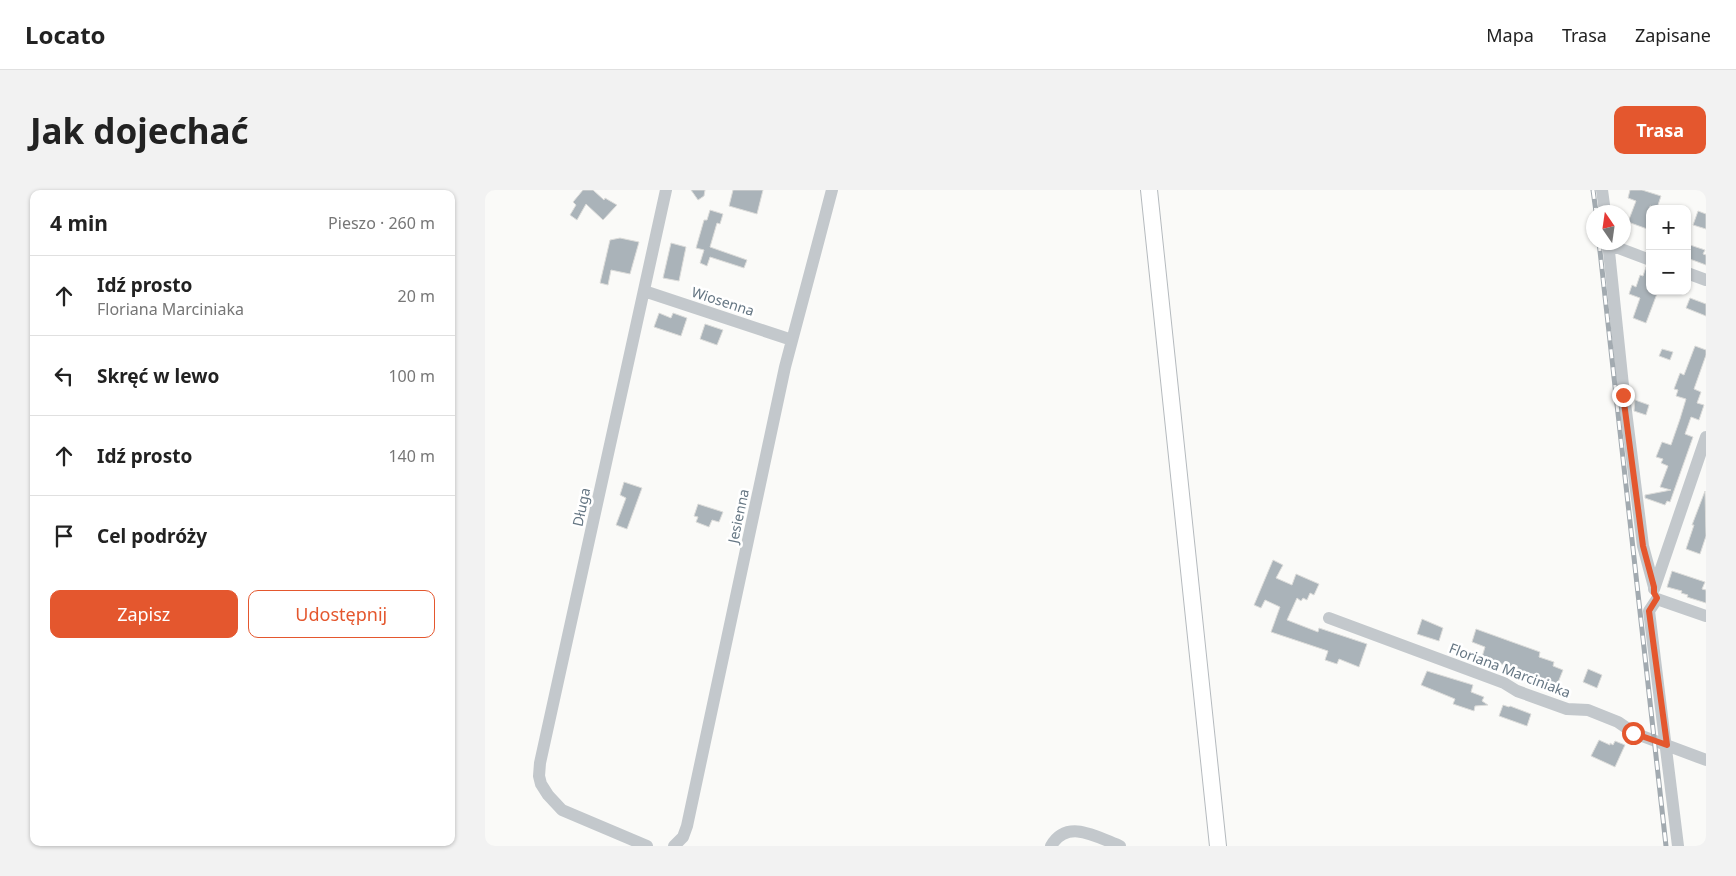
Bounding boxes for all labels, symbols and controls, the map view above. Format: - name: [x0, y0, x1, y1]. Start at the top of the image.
- text: Locato: [25, 18, 106, 51]
- text: Mapa: [1486, 23, 1534, 47]
- text: Trasa: [1562, 23, 1607, 47]
- text: Zapisane: [1635, 23, 1711, 47]
- button: Trasa: [1614, 106, 1706, 154]
- text: Jak dojechać: [30, 107, 249, 154]
- north arrow: [1586, 205, 1631, 250]
- map controls: [1646, 205, 1691, 295]
- button: +: [1646, 205, 1691, 250]
- text: 4 min: [50, 209, 108, 237]
- text: Pieszo · 260 m: [328, 212, 435, 234]
- button: −: [1646, 250, 1691, 295]
- text: Idź prosto: [97, 272, 192, 298]
- icon: ahead: [50, 282, 78, 310]
- street label: Wiosenna: [689, 282, 757, 320]
- text: 20 m: [398, 285, 435, 307]
- text: Floriana Marciniaka: [97, 298, 244, 320]
- icon: left: [50, 362, 78, 390]
- text: Skręć w lewo: [97, 363, 219, 389]
- text: 100 m: [388, 365, 435, 387]
- route end: [1612, 384, 1635, 407]
- icon: ahead: [50, 442, 78, 470]
- text: Idź prosto: [97, 443, 192, 469]
- text: 140 m: [388, 445, 435, 467]
- street label: Długa: [568, 486, 594, 528]
- street label: Jesienna: [723, 487, 753, 547]
- icon: arrive: [50, 522, 78, 550]
- text: Cel podróży: [97, 523, 207, 549]
- button: Zapisz: [50, 590, 238, 638]
- button: Udostępnij: [248, 590, 435, 638]
- street label: Floriana Marciniaka: [1447, 638, 1573, 702]
- route start: [1622, 722, 1645, 745]

